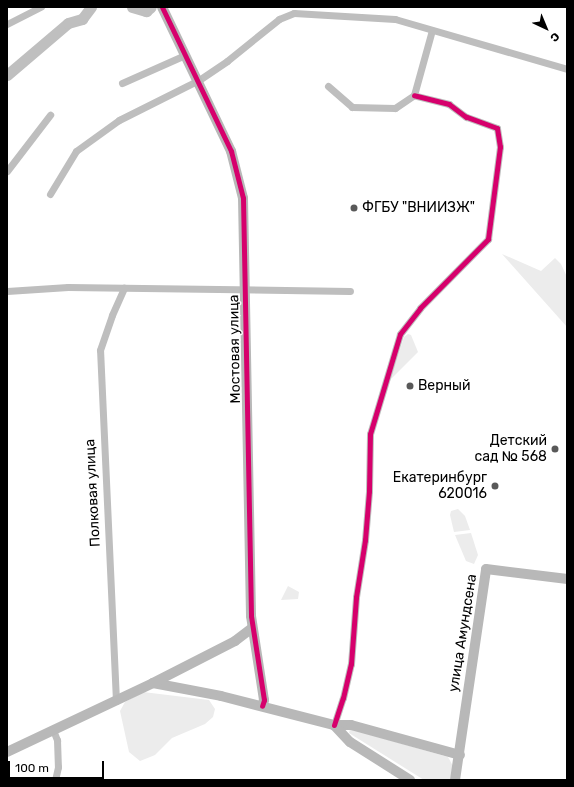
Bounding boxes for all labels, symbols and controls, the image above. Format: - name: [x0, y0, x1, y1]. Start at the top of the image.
- north arrow: [526, 8, 566, 48]
- text: С: [547, 30, 562, 44]
- place label: ФГБУ "ВНИИЗЖ": [362, 200, 475, 216]
- marker: ФГБУ "ВНИИЗЖ": [349, 203, 359, 213]
- street label: Мостовая улица: [226, 294, 244, 404]
- place label: Верный: [418, 378, 470, 394]
- marker: Верный: [405, 381, 415, 391]
- place label: Детский сад № 568: [474, 433, 547, 466]
- street label: Полковая улица: [82, 439, 104, 547]
- marker: Детский сад № 568: [550, 444, 560, 454]
- place label: Екатеринбург 620016: [393, 470, 487, 502]
- marker: Екатеринбург 620016: [490, 481, 500, 491]
- street label: улица Амундсена: [445, 573, 481, 693]
- scale bar: [10, 753, 106, 779]
- text: 100 m: [15, 761, 49, 775]

